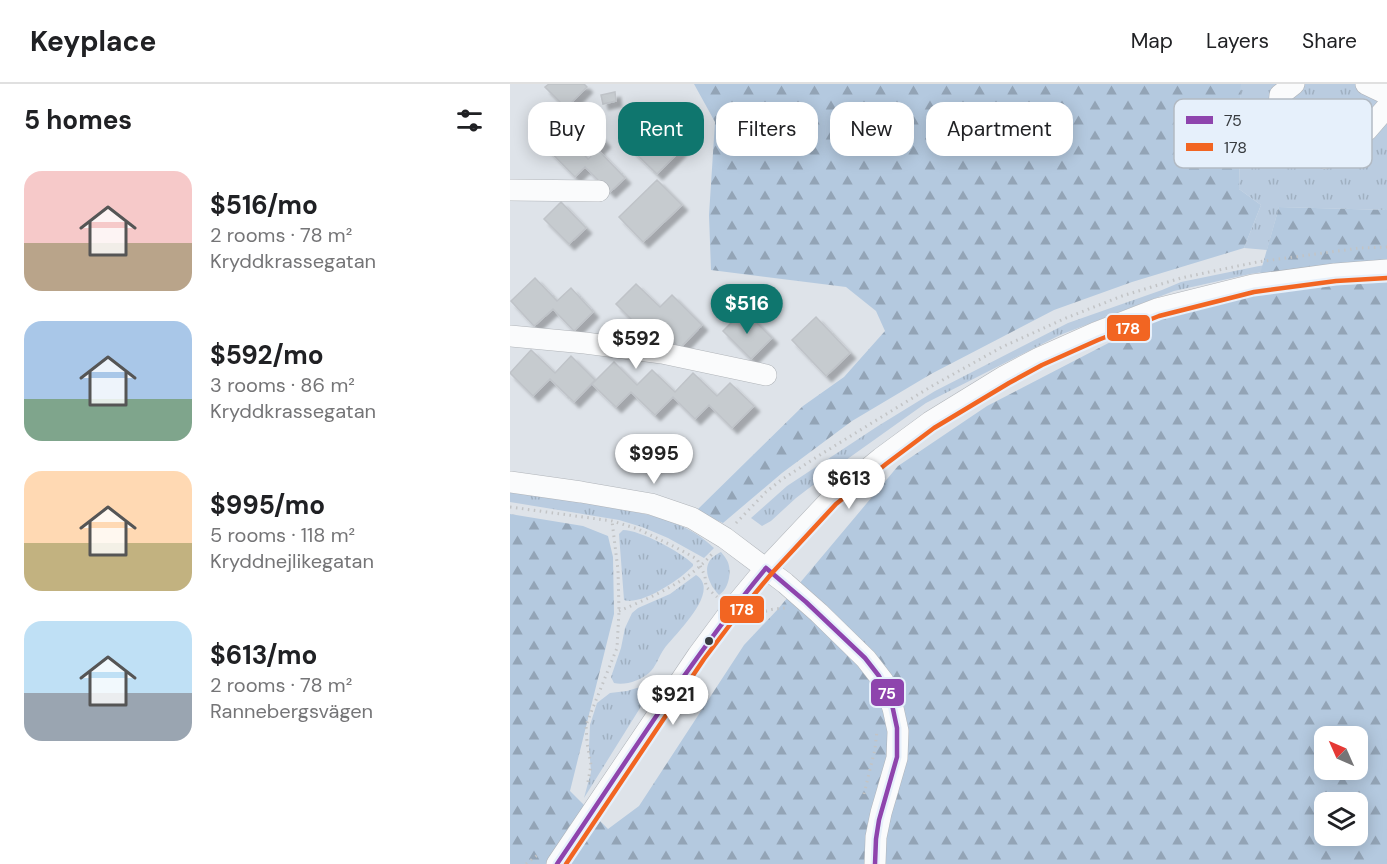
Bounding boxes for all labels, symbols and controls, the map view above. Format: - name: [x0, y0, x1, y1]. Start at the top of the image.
- text: Keyplace: [30, 23, 156, 60]
- text: Map: [1131, 27, 1173, 55]
- text: Layers: [1206, 27, 1269, 55]
- text: Share: [1302, 27, 1357, 55]
- legend: [1174, 99, 1372, 168]
- chip: Buy: [528, 102, 606, 156]
- chip: Rent: [618, 102, 704, 156]
- chip: Filters: [716, 102, 818, 156]
- chip: New: [830, 102, 914, 156]
- chip: Apartment: [926, 102, 1073, 156]
- text: 5 homes: [24, 103, 132, 137]
- icon: filters: [453, 104, 486, 137]
- text: 75: [1224, 110, 1242, 131]
- text: 178: [1224, 137, 1247, 158]
- text: $516/mo: [210, 188, 318, 222]
- icon: home: [72, 195, 144, 267]
- text: 2 rooms · 78 m²: [210, 222, 352, 248]
- text: Kryddkrassegatan: [210, 248, 376, 274]
- pin: $516: [711, 284, 783, 335]
- text: $516: [725, 290, 769, 316]
- line badge: 178: [1106, 314, 1151, 342]
- text: 178: [1116, 318, 1140, 339]
- pin: $592: [600, 319, 672, 370]
- text: $592: [612, 325, 660, 351]
- text: $592/mo: [210, 338, 324, 372]
- icon: home: [72, 345, 144, 417]
- text: 3 rooms · 86 m²: [210, 372, 355, 398]
- text: Kryddkrassegatan: [210, 398, 376, 424]
- pin: $995: [618, 434, 690, 485]
- text: $995: [629, 440, 679, 466]
- pin: $613: [813, 459, 885, 510]
- text: $613: [827, 465, 871, 491]
- text: $995/mo: [210, 488, 325, 522]
- icon: home: [72, 495, 144, 567]
- text: 5 rooms · 118 m²: [210, 522, 355, 548]
- text: Kryddnejlikegatan: [210, 548, 374, 574]
- line badge: 178: [719, 595, 765, 624]
- text: 178: [730, 599, 754, 620]
- unlabelled marker: [703, 635, 715, 647]
- text: $613/mo: [210, 638, 317, 672]
- icon: home: [72, 645, 144, 717]
- text: 2 rooms · 78 m²: [210, 672, 352, 698]
- pin: $921: [637, 675, 709, 726]
- line badge: 75: [870, 678, 905, 707]
- text: $921: [651, 681, 695, 707]
- text: 75: [878, 683, 896, 704]
- text: Rannebergsvägen: [210, 698, 373, 724]
- north arrow: [1314, 726, 1368, 780]
- map controls: [1314, 726, 1368, 846]
- button: layers: [1314, 792, 1368, 846]

